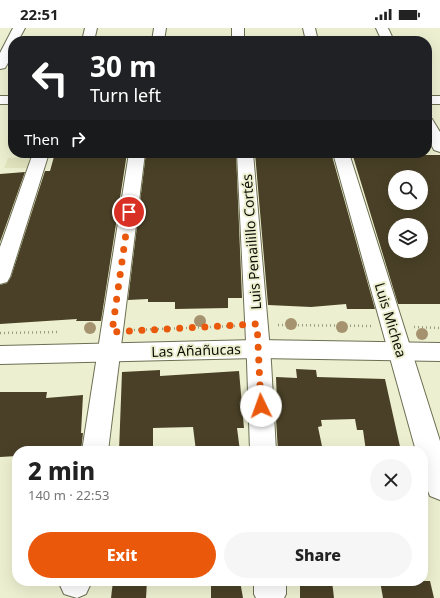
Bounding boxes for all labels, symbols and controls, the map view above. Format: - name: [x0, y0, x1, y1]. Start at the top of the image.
- text: 22:51: [20, 4, 59, 24]
- text: 30 m: [90, 47, 157, 85]
- icon: left: [24, 52, 76, 104]
- text: Turn left: [90, 83, 161, 107]
- icon: right: [67, 128, 89, 150]
- text: Then: [24, 129, 59, 149]
- map controls: [388, 170, 428, 258]
- button: search: [388, 170, 428, 210]
- street label: Luis Penailillo Cortés: [237, 173, 265, 310]
- pin: [112, 195, 146, 229]
- icon: arrive: [118, 201, 140, 223]
- button: layers: [388, 218, 428, 258]
- street label: Luis Michea: [371, 280, 411, 360]
- street label: Las Añañucas: [151, 339, 241, 361]
- position arrow: [240, 385, 282, 427]
- text: 2 min: [28, 454, 95, 487]
- button: close: [370, 459, 412, 501]
- text: 140 m · 22:53: [28, 486, 109, 504]
- button: Exit: [28, 532, 216, 578]
- button: Share: [224, 532, 412, 578]

